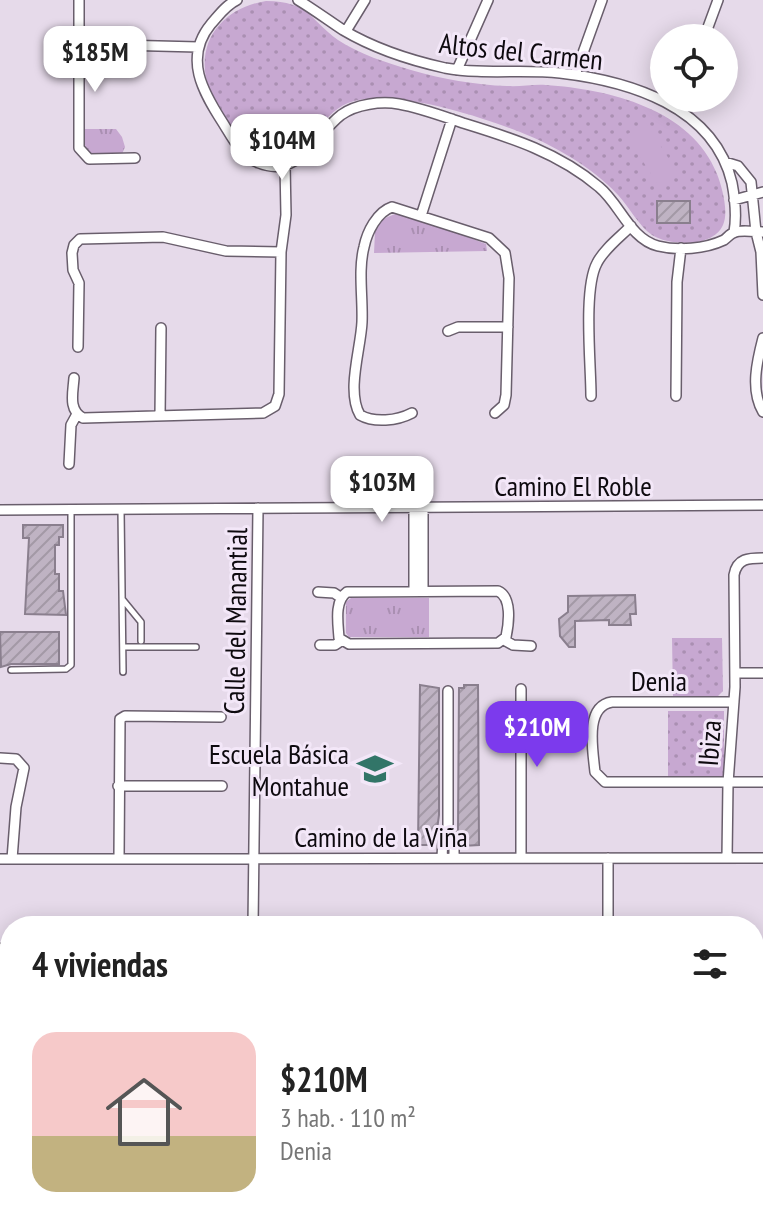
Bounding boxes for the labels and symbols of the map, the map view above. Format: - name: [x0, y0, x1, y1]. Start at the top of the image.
- street label: Altos del Carmen: [437, 24, 605, 78]
- pin: $185M: [39, 26, 151, 94]
- pin: $104M: [226, 114, 338, 182]
- pin: $103M: [326, 456, 438, 524]
- street label: Camino El Roble: [494, 467, 652, 504]
- street label: Calle del Manantial: [215, 527, 255, 715]
- street label: Denia: [631, 662, 687, 699]
- pin: $210M: [481, 701, 593, 769]
- street label: Ibiza: [689, 719, 729, 767]
- place label: Escuela Básica Montahue: [209, 735, 349, 804]
- school or university icon: Escuela Básica Montahue: [356, 750, 394, 788]
- street label: Camino de la Viña: [294, 818, 468, 855]

